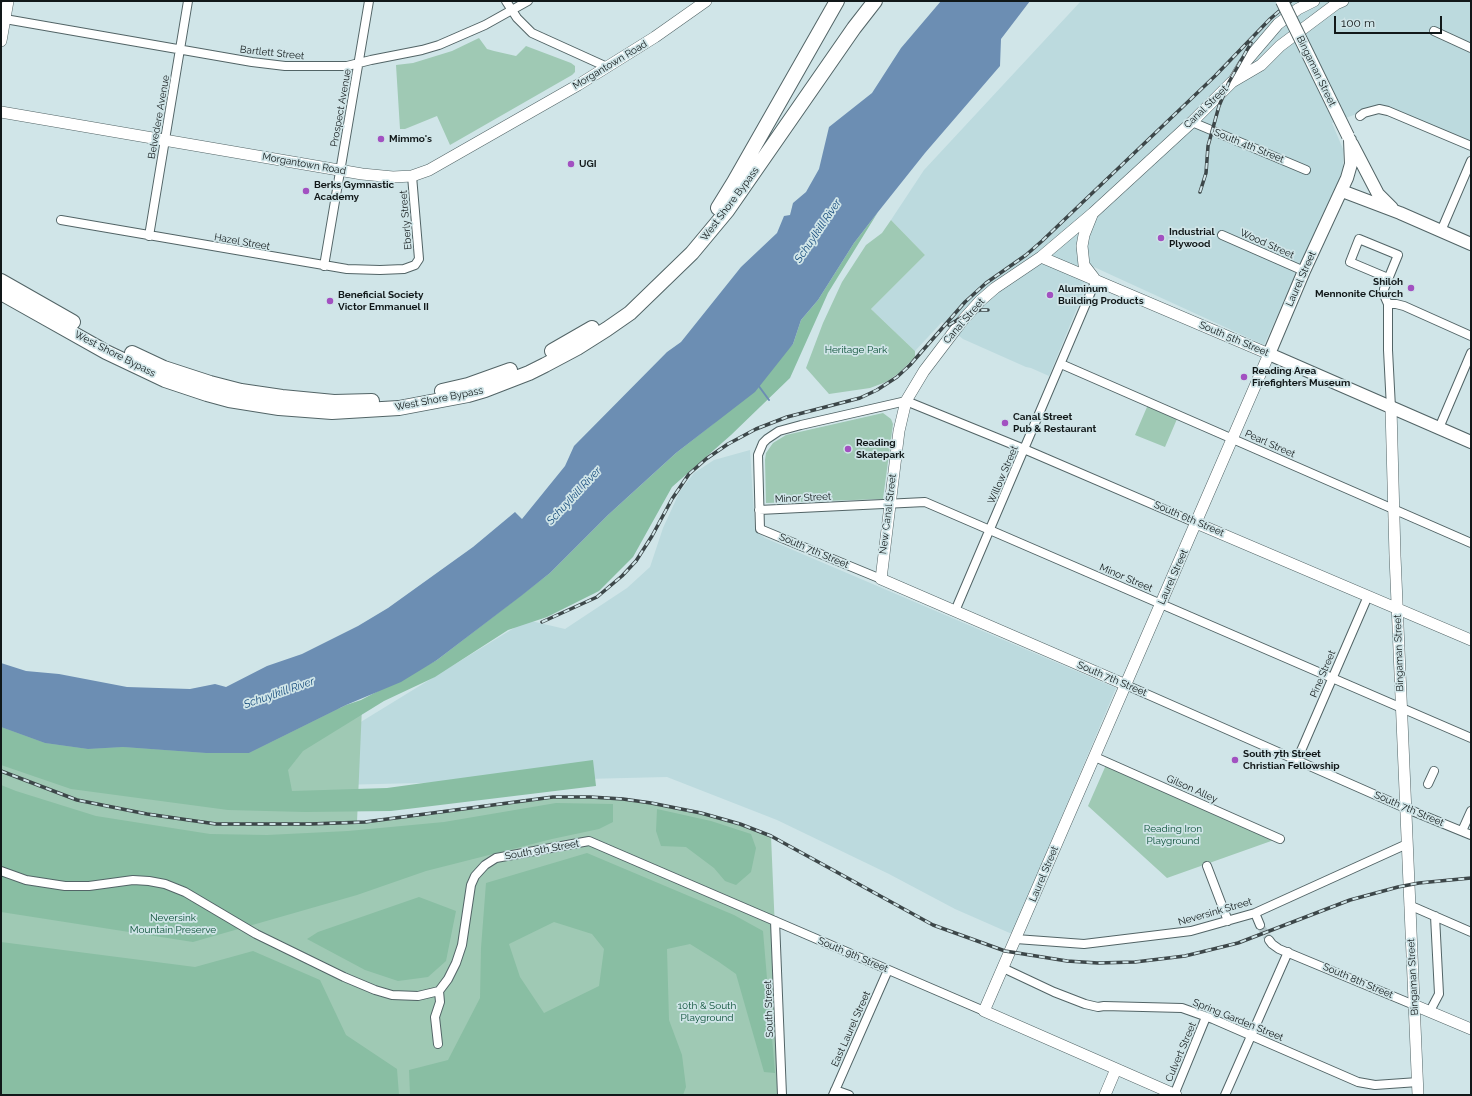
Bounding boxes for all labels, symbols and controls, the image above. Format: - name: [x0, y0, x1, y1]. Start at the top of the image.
- scale bar: [1336, 8, 1444, 34]
- text: 100 m: [1341, 16, 1375, 30]
- street label: Bingaman Street: [1294, 34, 1338, 108]
- street label: Morgantown Road: [571, 38, 649, 92]
- street label: Bartlett Street: [239, 44, 305, 62]
- street label: Prospect Avenue: [328, 68, 354, 148]
- street label: Belvedere Avenue: [146, 74, 172, 160]
- street label: Canal Street: [1181, 83, 1231, 131]
- street label: South 4th Street: [1212, 126, 1286, 166]
- place label: Mimmo's: [389, 133, 432, 145]
- marker: Mimmo's: [376, 134, 386, 144]
- street label: Morgantown Road: [261, 151, 347, 177]
- place label: UGI: [579, 158, 597, 170]
- marker: UGI: [566, 159, 576, 169]
- street label: West Shore Bypass: [698, 165, 762, 243]
- place label: Berks Gymnastic Academy: [314, 179, 394, 202]
- marker: Berks Gymnastic Academy: [301, 186, 311, 196]
- street label: Eberly Street: [397, 190, 415, 250]
- water label: Schuylkill River: [792, 197, 844, 265]
- place label: Industrial Plywood: [1169, 226, 1215, 250]
- street label: Wood Street: [1238, 227, 1296, 261]
- street label: Hazel Street: [213, 231, 271, 253]
- marker: Industrial Plywood: [1156, 233, 1166, 243]
- street label: Laurel Street: [1283, 249, 1319, 309]
- place label: Shiloh Mennonite Church: [1315, 276, 1403, 300]
- place label: Aluminum Building Products: [1058, 283, 1144, 306]
- marker: Shiloh Mennonite Church: [1406, 283, 1416, 293]
- place label: Beneficial Society Victor Emmanuel II: [338, 289, 429, 312]
- marker: Aluminum Building Products: [1045, 290, 1055, 300]
- marker: Beneficial Society Victor Emmanuel II: [325, 296, 335, 306]
- street label: Canal Street: [941, 296, 987, 346]
- street label: South 5th Street: [1197, 319, 1271, 359]
- street label: West Shore Bypass: [72, 328, 158, 380]
- park label: Heritage Park: [825, 344, 887, 356]
- place label: Reading Area Firefighters Museum: [1252, 365, 1350, 388]
- marker: Reading Area Firefighters Museum: [1239, 372, 1249, 382]
- street label: West Shore Bypass: [394, 385, 484, 413]
- place label: Canal Street Pub & Restaurant: [1013, 411, 1096, 434]
- marker: Canal Street Pub & Restaurant: [1000, 418, 1010, 428]
- street label: Pearl Street: [1243, 428, 1297, 460]
- place label: Reading Skatepark: [856, 437, 905, 460]
- marker: Reading Skatepark: [843, 444, 853, 454]
- street label: Willow Street: [985, 444, 1021, 506]
- water label: Schuylkill River: [544, 465, 604, 527]
- street label: New Canal Street: [877, 473, 899, 555]
- street label: Minor Street: [774, 491, 832, 505]
- street label: South 6th Street: [1152, 499, 1226, 539]
- street label: South 7th Street: [777, 531, 851, 571]
- street label: Laurel Street: [1155, 547, 1191, 607]
- street label: Minor Street: [1098, 561, 1154, 595]
- street label: Bingaman Street: [1392, 614, 1406, 692]
- street label: Pine Street: [1308, 648, 1338, 700]
- street label: South 7th Street: [1075, 659, 1149, 699]
- water label: Schuylkill River: [242, 675, 316, 711]
- place label: South 7th Street Christian Fellowship: [1243, 748, 1340, 772]
- marker: South 7th Street Christian Fellowship: [1230, 755, 1240, 765]
- street label: Gilson Alley: [1165, 772, 1219, 806]
- street label: South 7th Street: [1372, 789, 1446, 829]
- park label: Reading Iron Playground: [1144, 823, 1202, 846]
- street label: South 9th Street: [504, 838, 580, 862]
- street label: Laurel Street: [1027, 844, 1061, 904]
- street label: Neversink Street: [1177, 896, 1253, 928]
- park label: Neversink Mountain Preserve: [130, 912, 216, 936]
- street label: South 9th Street: [816, 935, 890, 975]
- street label: Bingaman Street: [1405, 938, 1421, 1016]
- street label: South 8th Street: [1321, 961, 1395, 1001]
- street label: South Street: [762, 980, 776, 1038]
- street label: East Laurel Street: [829, 989, 873, 1069]
- street label: Spring Garden Street: [1191, 996, 1285, 1044]
- park label: 10th & South Playground: [678, 1000, 736, 1024]
- street label: Culvert Street: [1163, 1020, 1199, 1084]

